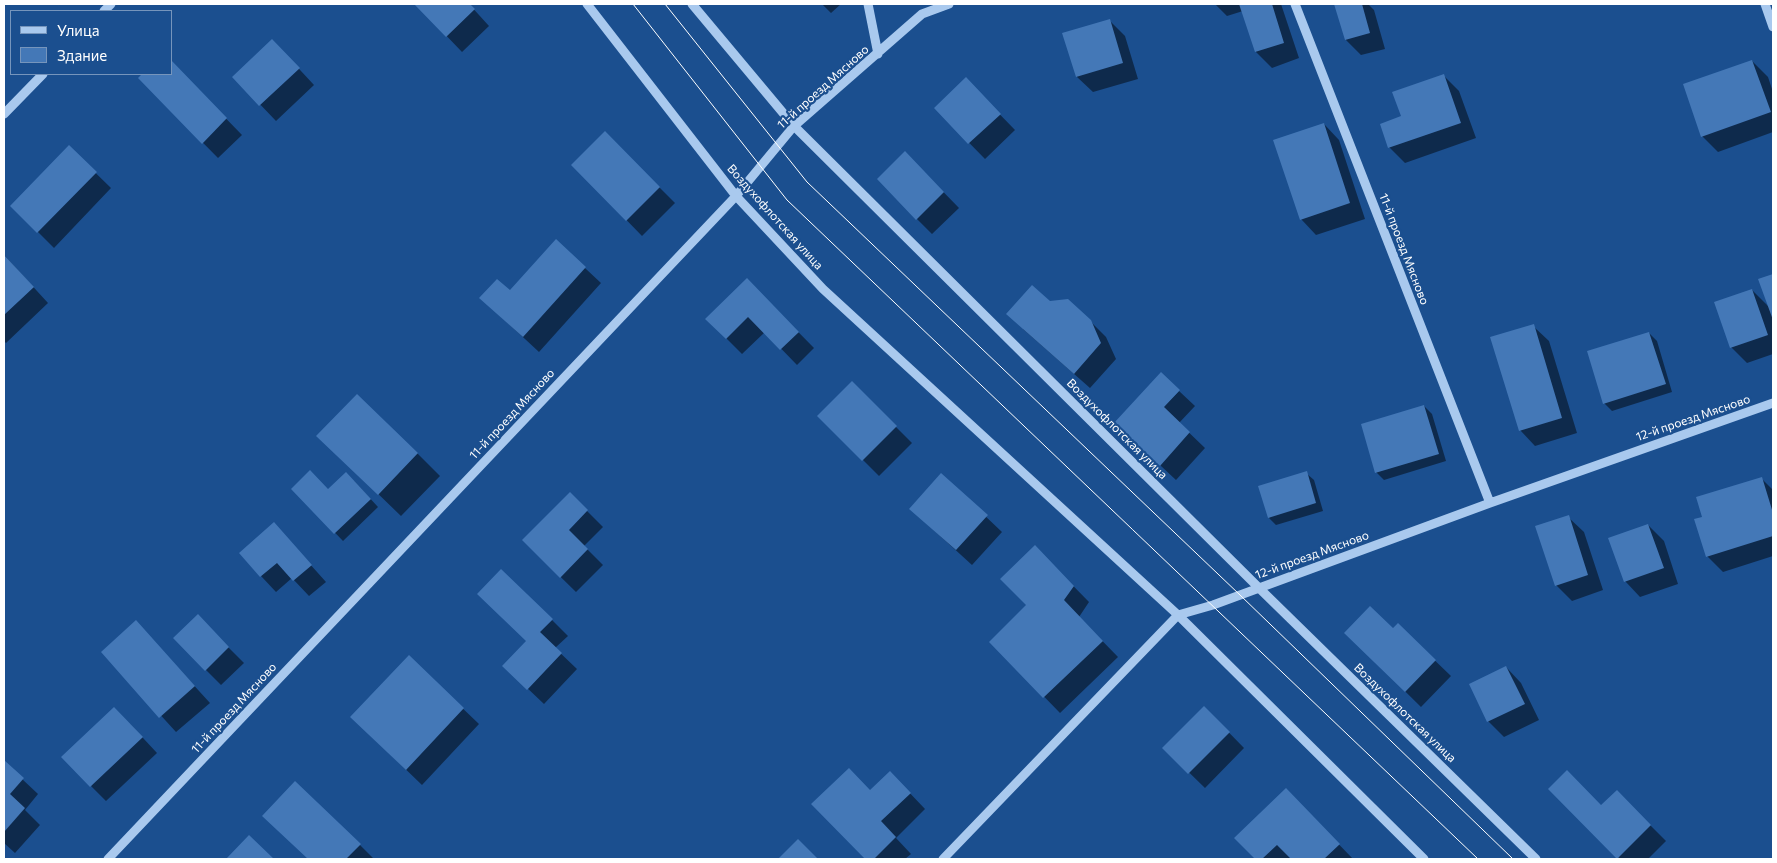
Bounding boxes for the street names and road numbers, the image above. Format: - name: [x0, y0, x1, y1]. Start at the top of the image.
- street label: 11-й проезд Мясново: [774, 42, 872, 132]
- street label: Воздухофлотская улица: [724, 162, 826, 272]
- street label: 11-й проезд Мясново: [1376, 191, 1432, 307]
- street label: 11-й проезд Мясново: [466, 366, 558, 462]
- street label: Воздухофлотская улица: [1064, 376, 1170, 482]
- street label: 12-й проезд Мясново: [1634, 392, 1752, 444]
- street label: 12-й проезд Мясново: [1253, 528, 1371, 582]
- street label: 11-й проезд Мясново: [188, 660, 280, 756]
- street label: Воздухофлотская улица: [1351, 661, 1459, 765]

